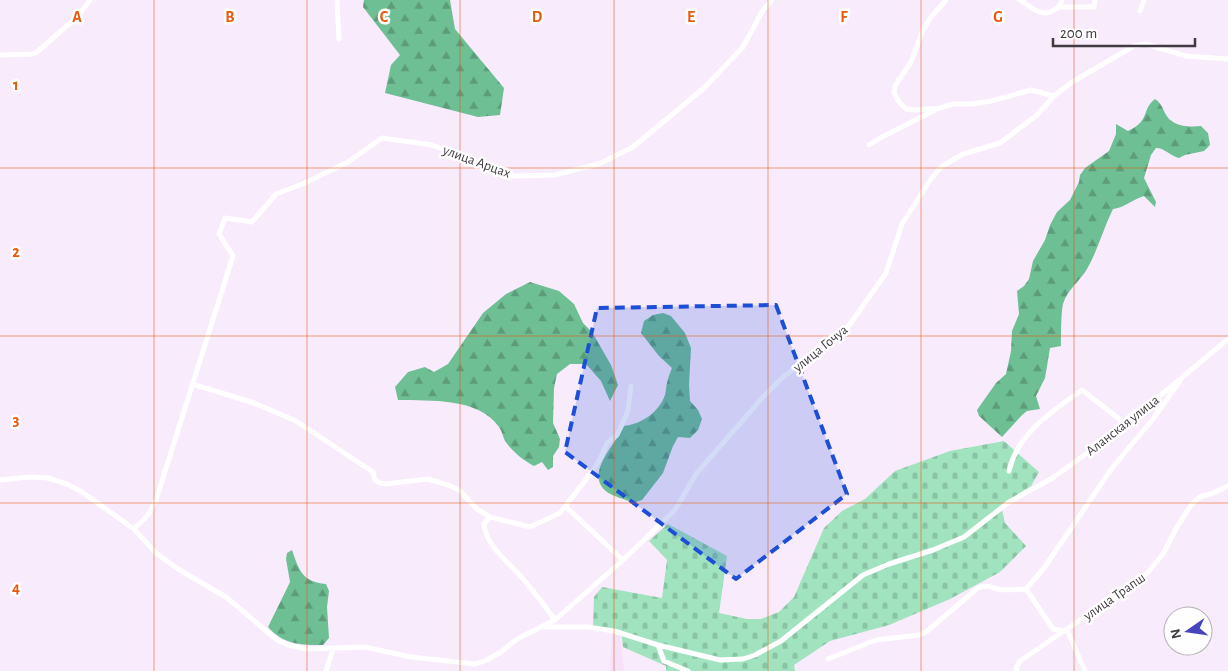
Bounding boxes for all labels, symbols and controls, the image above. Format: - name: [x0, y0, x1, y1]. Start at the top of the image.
- text: A: [72, 9, 82, 25]
- text: B: [225, 9, 235, 25]
- text: C: [380, 9, 389, 25]
- text: D: [532, 9, 543, 25]
- text: E: [687, 9, 695, 25]
- text: F: [840, 9, 848, 25]
- text: G: [993, 9, 1003, 25]
- scale bar: [1053, 15, 1196, 47]
- text: 200 m: [1060, 26, 1097, 41]
- text: 1: [13, 77, 19, 93]
- street label: улица Арцах: [440, 143, 512, 181]
- text: 2: [12, 244, 20, 260]
- street label: улица Гочуа: [790, 322, 851, 375]
- street label: Аланская улица: [1083, 393, 1162, 459]
- text: 3: [13, 412, 20, 428]
- street label: улица Трапш: [1080, 570, 1148, 624]
- text: 4: [12, 580, 20, 596]
- north arrow: [1163, 606, 1213, 656]
- text: N: [1168, 627, 1184, 640]

